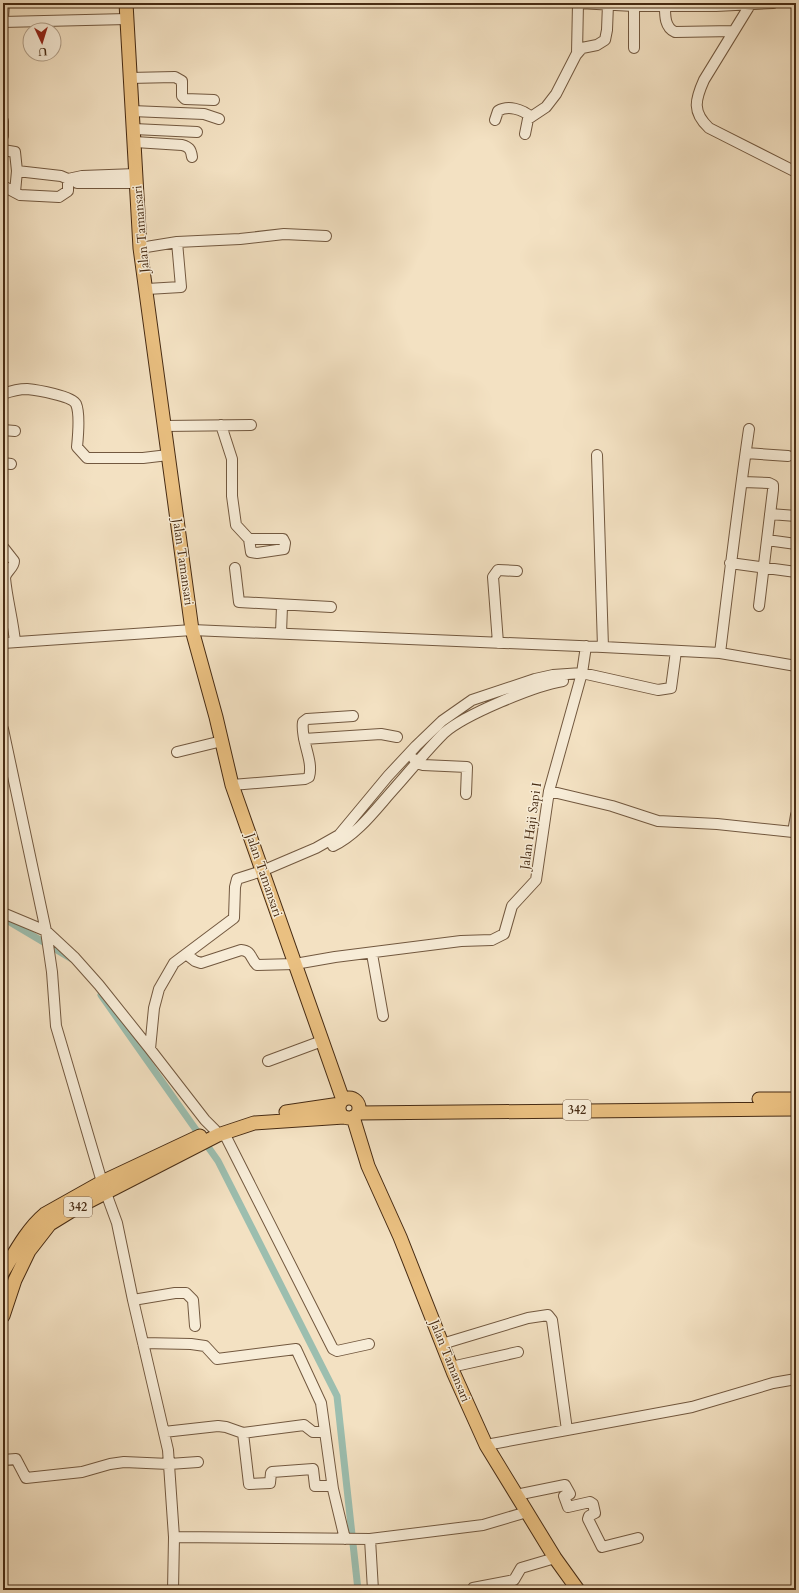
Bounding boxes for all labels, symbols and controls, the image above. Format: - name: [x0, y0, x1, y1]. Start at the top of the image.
- north arrow: [22, 22, 62, 62]
- text: U: [38, 44, 48, 59]
- street label: Jalan Tamansari: [128, 184, 154, 275]
- street label: Jalan Tamansari: [168, 516, 198, 607]
- street label: Jalan Haji Sapi I: [516, 781, 546, 873]
- street label: Jalan Tamansari: [241, 829, 287, 920]
- road number: 342: [563, 1100, 591, 1120]
- road number: 342: [64, 1197, 92, 1217]
- street label: Jalan Tamansari: [425, 1315, 475, 1405]

